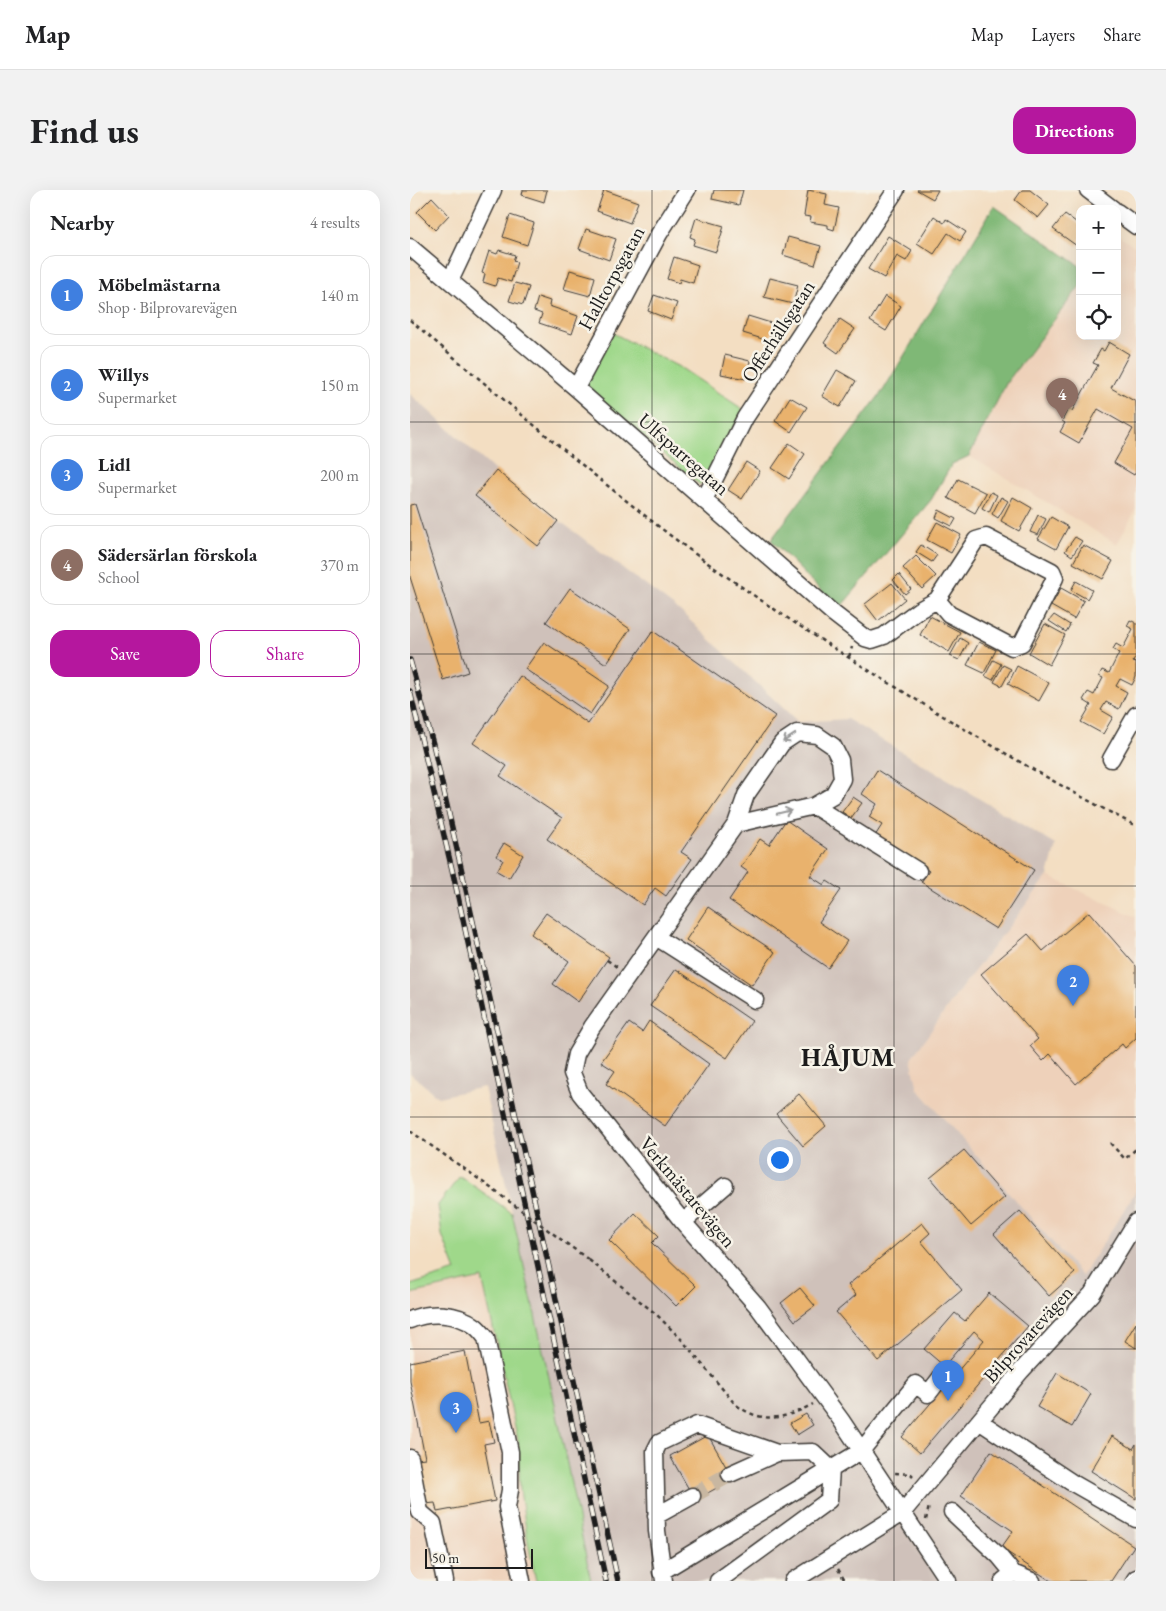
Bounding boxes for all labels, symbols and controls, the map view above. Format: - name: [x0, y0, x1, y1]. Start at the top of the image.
- text: Map: [25, 19, 70, 50]
- text: Map: [971, 23, 1003, 46]
- text: Layers: [1031, 23, 1075, 46]
- text: Share: [1103, 23, 1141, 46]
- button: Directions: [1013, 107, 1136, 154]
- text: Find us: [30, 108, 139, 153]
- map controls: [1076, 205, 1121, 340]
- button: +: [1076, 205, 1121, 250]
- text: Nearby: [50, 209, 114, 236]
- text: 4 results: [310, 212, 360, 233]
- street label: Halltorpsgatan: [572, 221, 650, 335]
- button: −: [1076, 250, 1121, 295]
- text: Möbelmästarna: [98, 272, 221, 297]
- street label: Offerhällsgatan: [735, 275, 821, 387]
- text: 1: [63, 285, 71, 306]
- text: 140 m: [320, 285, 359, 306]
- button: locate: [1076, 295, 1121, 340]
- text: Shop · Bilprovarevägen: [98, 297, 238, 318]
- text: Willys: [98, 362, 149, 387]
- text: 2: [63, 375, 71, 396]
- text: 150 m: [320, 375, 359, 396]
- pin: 4: [1046, 378, 1078, 419]
- text: Supermarket: [98, 387, 177, 408]
- street label: Ulfsparregatan: [633, 407, 736, 501]
- text: Lidl: [98, 452, 131, 477]
- text: 3: [63, 465, 71, 486]
- text: 200 m: [320, 465, 359, 486]
- text: Supermarket: [98, 477, 177, 498]
- text: Sädersärlan förskola: [98, 542, 257, 567]
- text: 4: [63, 555, 71, 576]
- text: 370 m: [320, 555, 359, 576]
- text: School: [98, 567, 140, 588]
- button: Save: [50, 630, 200, 677]
- button: Share: [210, 630, 360, 677]
- one-way arrow: [783, 733, 797, 743]
- one-way arrow: [775, 807, 791, 816]
- pin: 2: [1057, 965, 1089, 1006]
- district label: HÅJUM: [801, 1041, 895, 1073]
- street label: Verkmästarevägen: [634, 1131, 742, 1253]
- your location: [767, 1147, 793, 1173]
- street label: Bilprovarevägen: [977, 1279, 1079, 1388]
- pin: 1: [932, 1360, 964, 1401]
- pin: 3: [440, 1392, 472, 1433]
- scale bar: [425, 1546, 532, 1569]
- text: 50 m: [432, 1549, 459, 1567]

